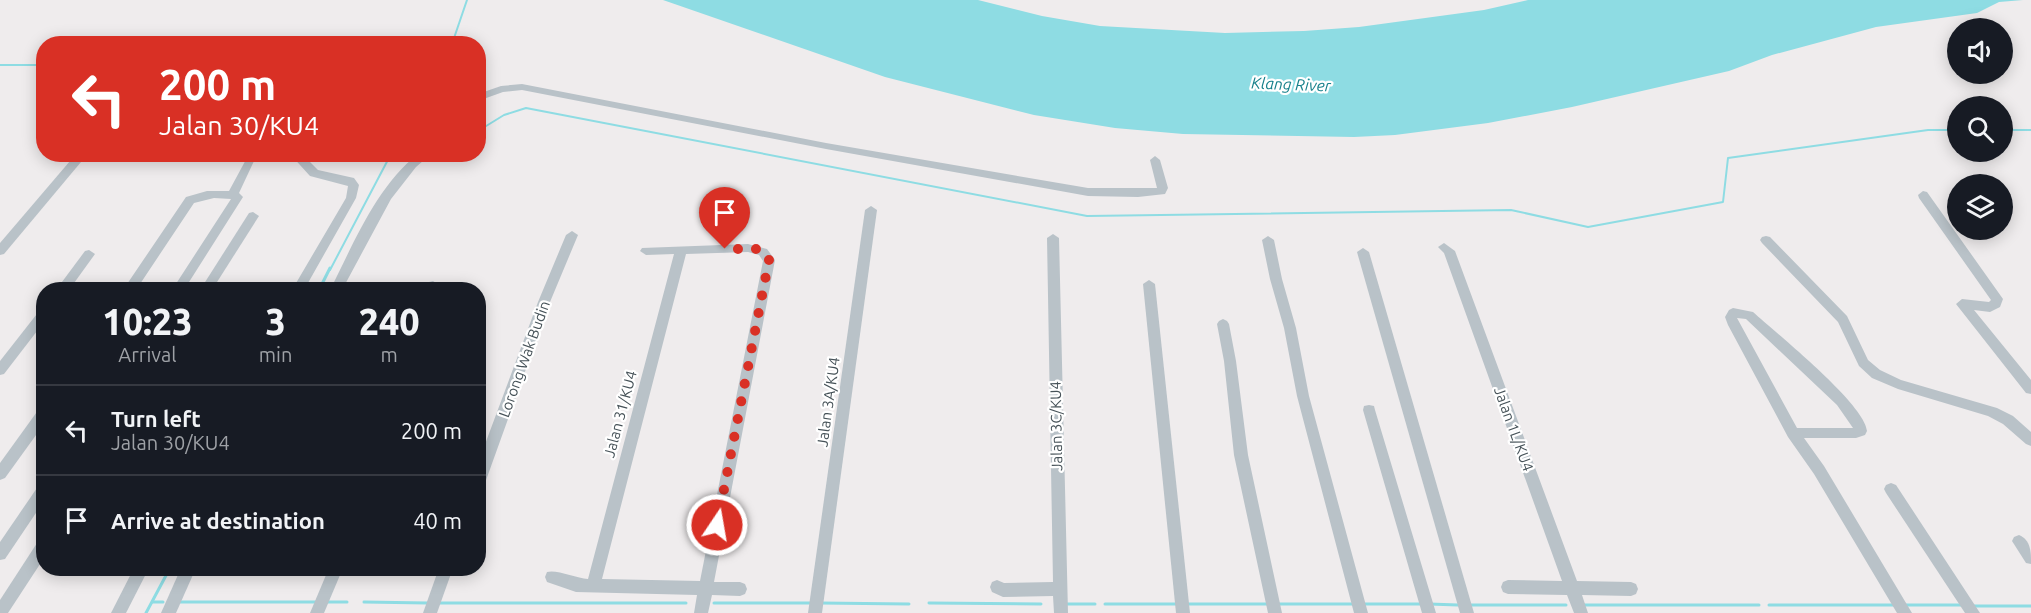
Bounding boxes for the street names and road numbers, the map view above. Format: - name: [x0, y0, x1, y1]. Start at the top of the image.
- street label: Lorong Wak Budin: [495, 298, 553, 420]
- street label: Jalan 3A/KU4: [813, 356, 843, 448]
- street label: Jalan 31/KU4: [600, 369, 640, 459]
- street label: Jalan 3C/KU4: [1047, 381, 1065, 471]
- street label: Jalan 1L/KU4: [1491, 385, 1537, 473]

